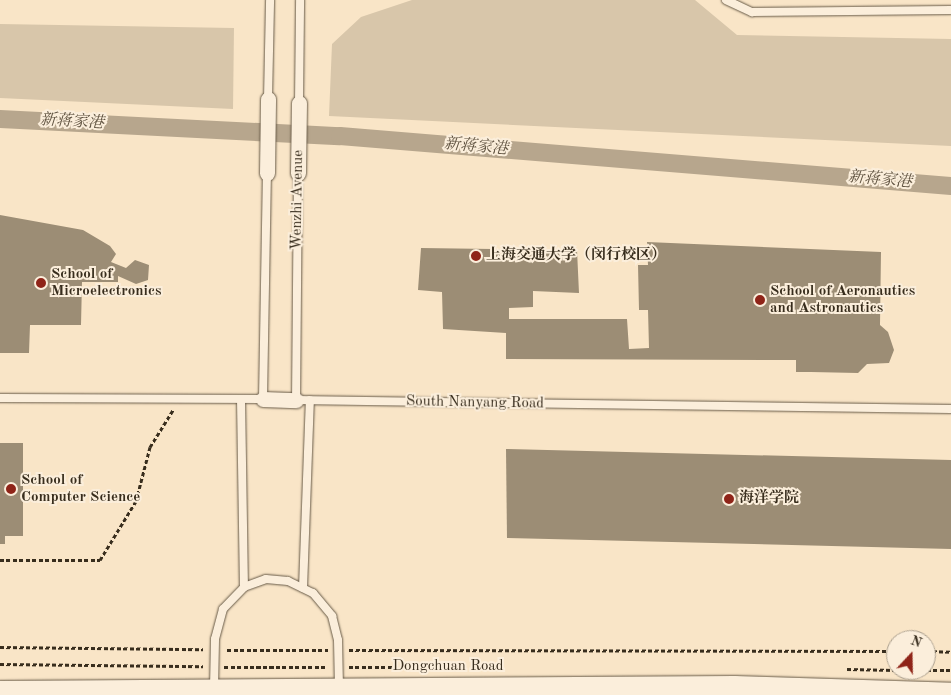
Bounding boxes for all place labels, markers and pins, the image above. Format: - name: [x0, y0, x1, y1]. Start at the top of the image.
- place label: 上海交通大学（闵行校区）: [486, 247, 666, 265]
- marker: 上海交通大学（闵行校区）: [470, 250, 482, 262]
- place label: School of Microelectronics: [51, 265, 161, 300]
- marker: School of Microelectronics: [35, 277, 47, 289]
- place label: School of Aeronautics and Astronautics: [770, 282, 915, 317]
- marker: School of Aeronautics and Astronautics: [754, 294, 766, 306]
- place label: School of Computer Science: [21, 471, 140, 506]
- marker: School of Computer Science: [5, 483, 17, 495]
- place label: 海洋学院: [739, 490, 799, 508]
- marker: 海洋学院: [723, 493, 735, 505]

